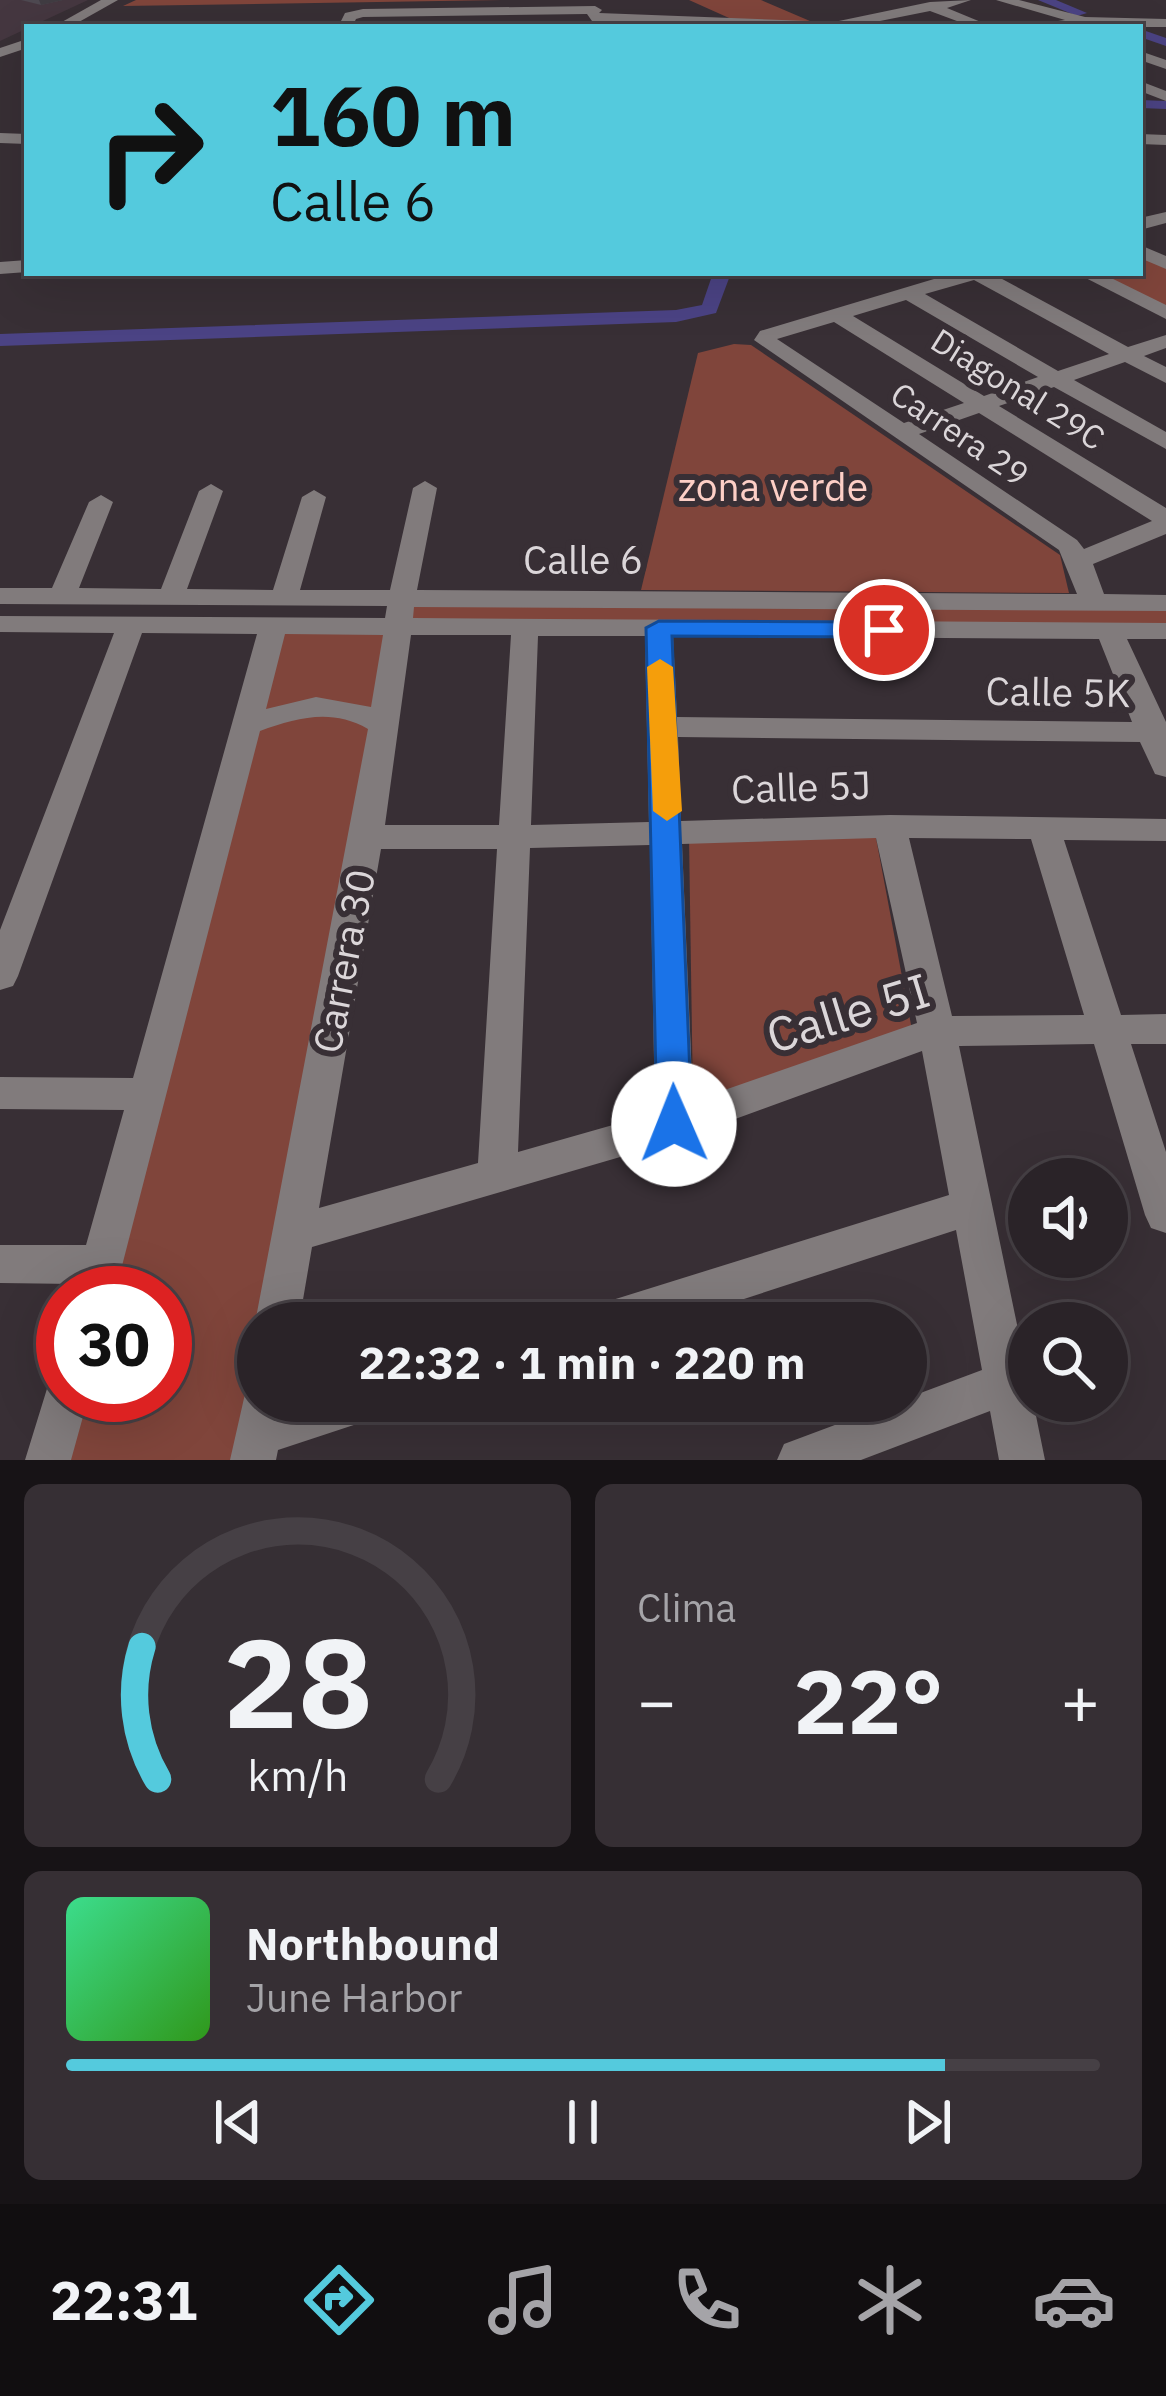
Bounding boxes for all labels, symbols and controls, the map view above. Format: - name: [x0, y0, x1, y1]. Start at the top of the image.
- text: 160 m: [270, 60, 516, 169]
- icon: right: [72, 72, 228, 228]
- text: Calle 6: [270, 166, 436, 236]
- street label: Diagonal 29C: [923, 318, 1113, 459]
- street label: Carrera 29: [883, 372, 1037, 495]
- park label: zona verde: [678, 461, 868, 512]
- street label: Calle 6: [523, 534, 643, 585]
- pin: [833, 579, 935, 681]
- icon: arrive: [851, 597, 917, 663]
- street label: Calle 5K: [985, 665, 1131, 718]
- street label: Calle 5J: [730, 759, 872, 814]
- street label: Carrera 30: [301, 865, 386, 1057]
- street label: Calle 5I: [759, 958, 937, 1066]
- position arrow: [611, 1061, 737, 1187]
- map controls: [1008, 1158, 1128, 1422]
- button: sound: [1008, 1158, 1128, 1278]
- speed limit sign: 30: [36, 1266, 192, 1422]
- button: search: [1008, 1302, 1128, 1422]
- text: 22:32 · 1 min · 220 m: [359, 1333, 805, 1391]
- text: Clima: [637, 1582, 736, 1633]
- text: 28: [223, 1600, 372, 1762]
- text: 22°: [793, 1642, 944, 1759]
- text: −: [637, 1657, 677, 1743]
- text: +: [1060, 1657, 1100, 1743]
- text: km/h: [247, 1746, 348, 1802]
- text: Northbound: [246, 1914, 500, 1972]
- text: June Harbor: [246, 1972, 462, 2023]
- icon: previous: [205, 2089, 271, 2155]
- icon: pause: [550, 2089, 616, 2155]
- icon: next: [895, 2089, 961, 2155]
- icon: directions: [297, 2258, 381, 2342]
- icon: music: [481, 2258, 565, 2342]
- icon: phone: [665, 2258, 749, 2342]
- icon: climate: [848, 2258, 932, 2342]
- icon: car: [1032, 2258, 1116, 2342]
- text: 22:31: [50, 2265, 197, 2335]

